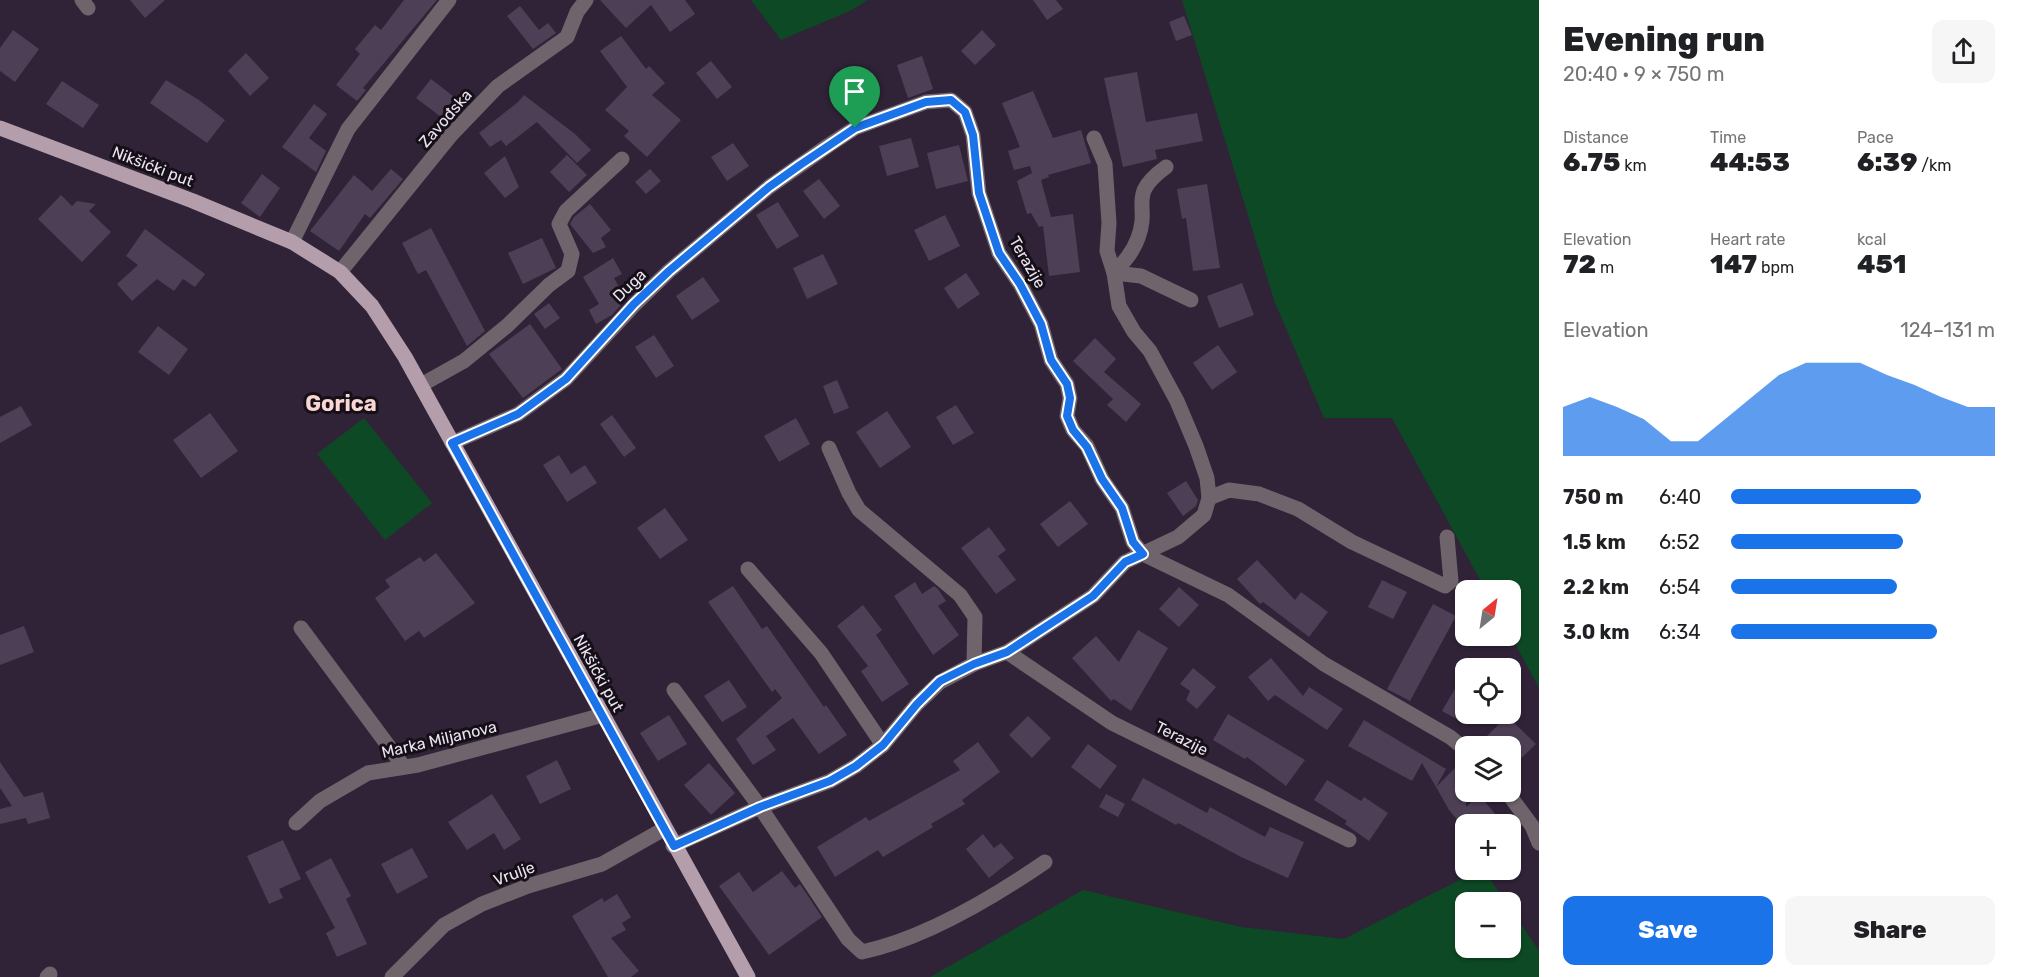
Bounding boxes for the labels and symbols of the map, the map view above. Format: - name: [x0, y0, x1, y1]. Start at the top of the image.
- pin: [829, 66, 880, 128]
- street label: Zavođska: [415, 85, 476, 151]
- street label: Nikšićki put: [110, 142, 196, 191]
- street label: Terazije: [1005, 233, 1050, 292]
- street label: Duga: [609, 265, 650, 306]
- district label: Gorica: [305, 390, 377, 417]
- north arrow: [1455, 580, 1521, 646]
- street label: Nikšićki put: [570, 631, 628, 715]
- street label: Marka Miljanova: [380, 717, 499, 762]
- street label: Terazije: [1152, 717, 1211, 760]
- street label: Vrulje: [491, 857, 537, 890]

